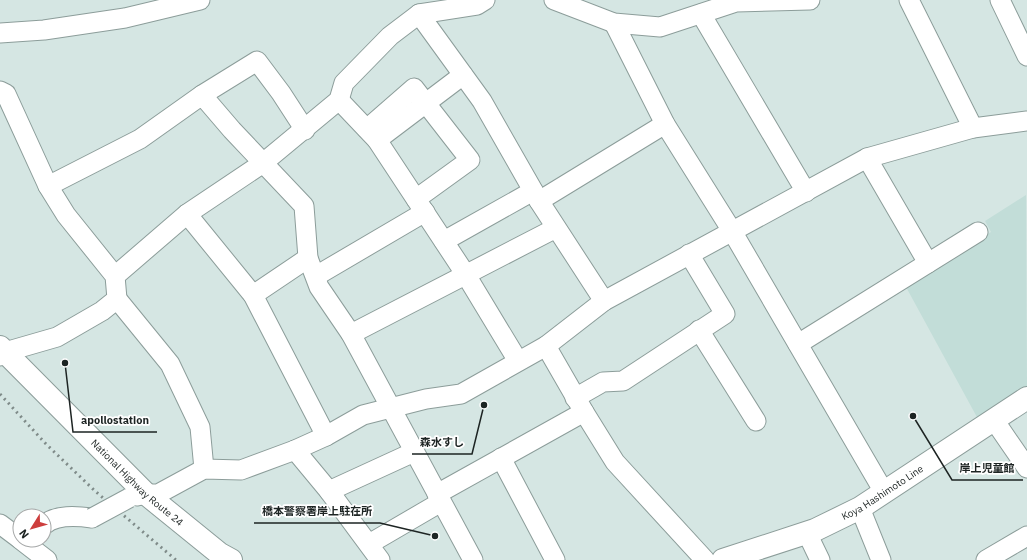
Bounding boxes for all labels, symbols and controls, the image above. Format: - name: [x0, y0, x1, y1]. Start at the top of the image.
- callout: apollostation: [73, 409, 157, 432]
- text: apollostation: [81, 413, 149, 427]
- callout: 森水すし: [412, 431, 472, 454]
- text: 森水すし: [420, 435, 464, 449]
- street label: National Highway Route 24: [88, 436, 186, 528]
- callout: 岸上児童館: [952, 457, 1023, 480]
- street label: Koya Hashimoto Line: [839, 461, 926, 523]
- text: 岸上児童館: [960, 461, 1015, 475]
- callout: 橋本警察署岸上駐在所: [254, 500, 380, 523]
- text: 橋本警察署岸上駐在所: [262, 504, 372, 518]
- north arrow: [12, 508, 52, 548]
- text: N: [16, 527, 32, 541]

